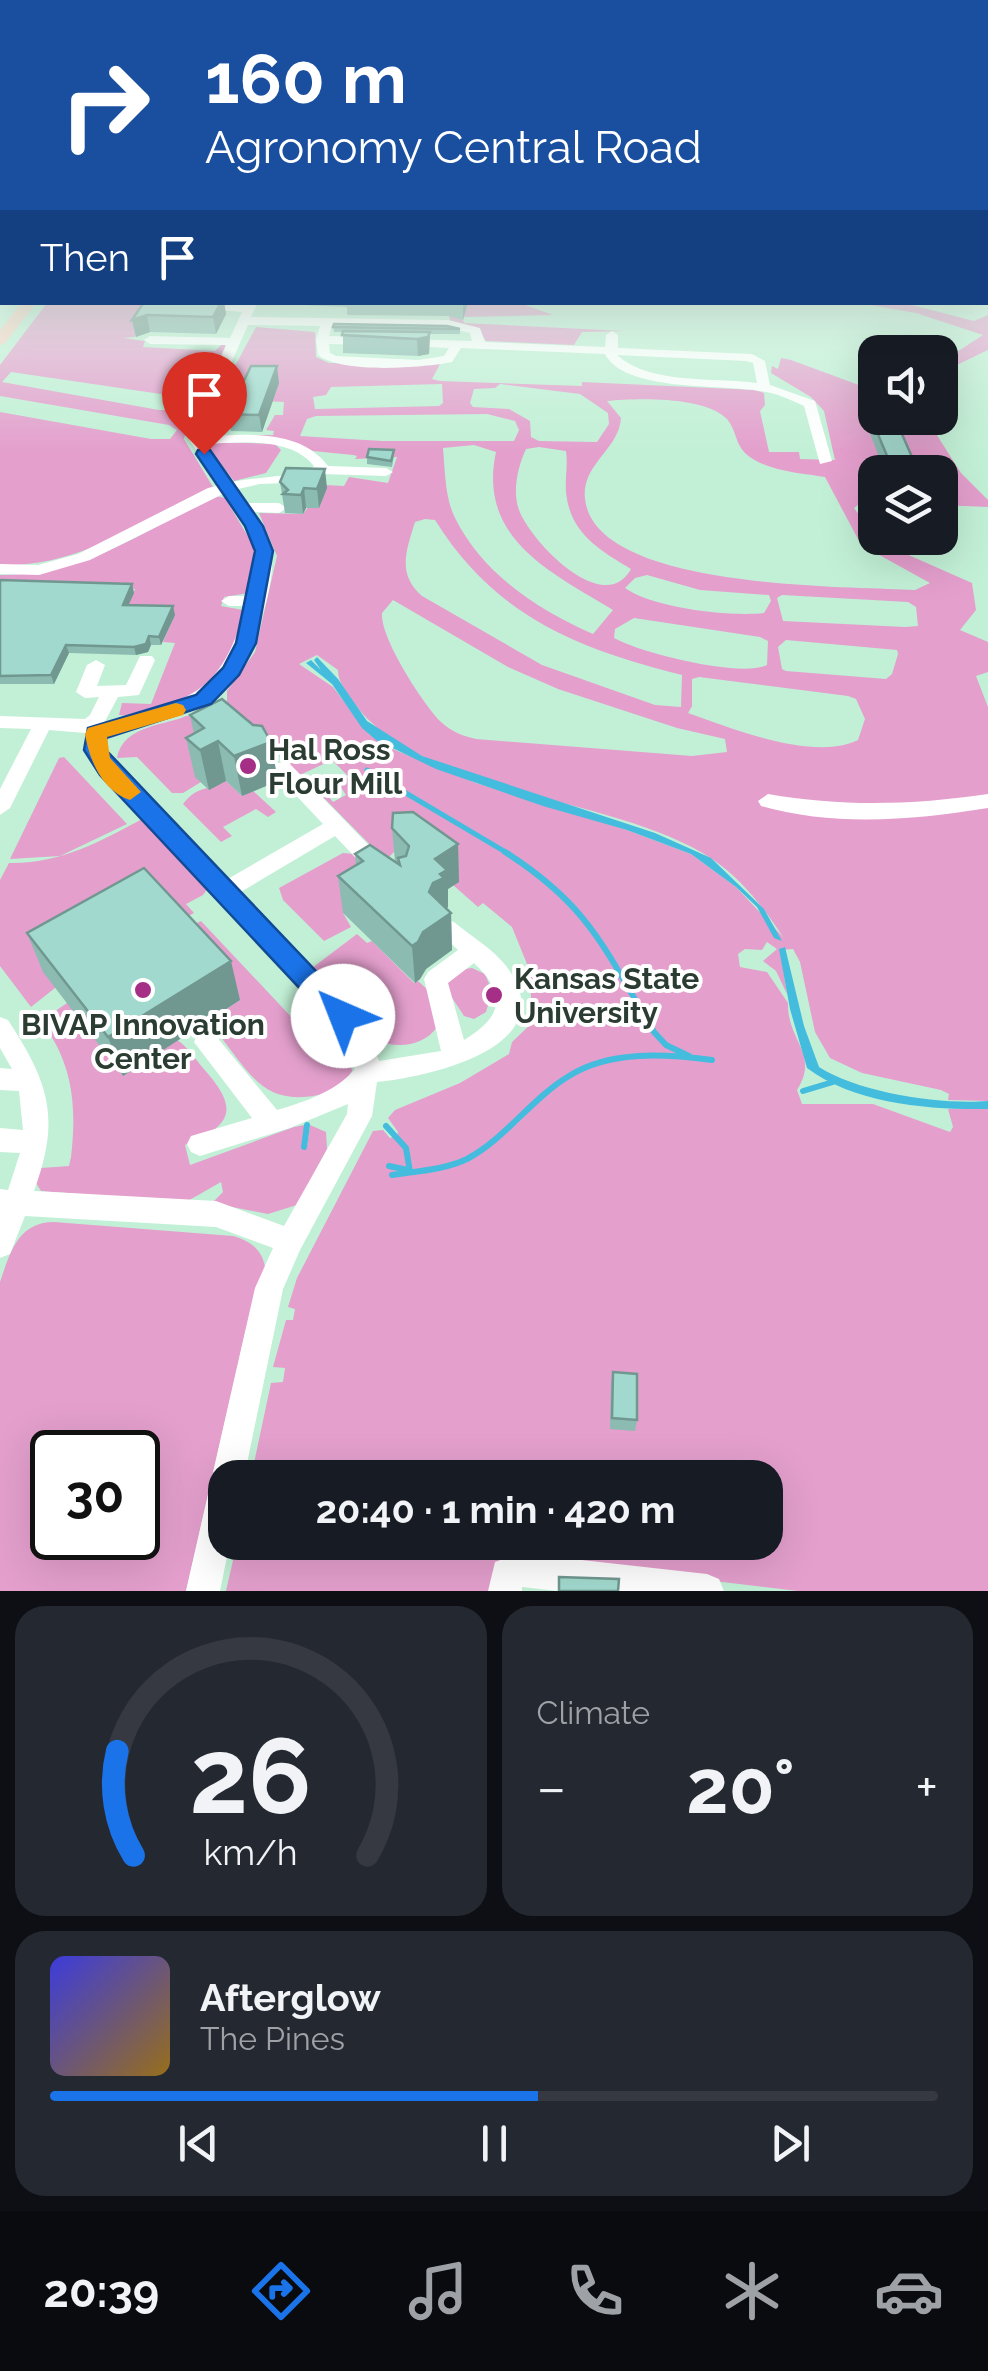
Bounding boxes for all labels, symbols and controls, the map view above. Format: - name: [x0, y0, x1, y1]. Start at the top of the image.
- text: 160 m: [205, 37, 407, 119]
- icon: right: [40, 40, 170, 170]
- text: Agronomy Central Road: [205, 121, 702, 174]
- icon: arrive: [150, 230, 205, 285]
- text: Then: [40, 235, 130, 280]
- map controls: [858, 335, 958, 555]
- button: sound: [858, 335, 958, 435]
- pin: [162, 352, 247, 455]
- icon: arrive: [177, 367, 232, 422]
- button: layers: [858, 455, 958, 555]
- place label: Hal Ross Flour Mill: [268, 732, 403, 801]
- marker: Hal Ross Flour Mill: [237, 755, 259, 777]
- place label: Kansas State University: [514, 961, 699, 1030]
- position arrow: [291, 964, 395, 1068]
- marker: BIVAP Innovation Center: [132, 979, 154, 1001]
- marker: Kansas State University: [483, 984, 505, 1006]
- place label: BIVAP Innovation Center: [21, 1007, 265, 1076]
- speed limit sign: 30: [30, 1430, 160, 1560]
- text: 20:40 · 1 min · 420 m: [316, 1487, 675, 1532]
- text: Climate: [537, 1694, 650, 1731]
- text: 26: [190, 1715, 312, 1837]
- text: 20°: [686, 1742, 795, 1831]
- text: −: [537, 1755, 566, 1820]
- text: +: [915, 1755, 938, 1820]
- text: km/h: [204, 1831, 298, 1873]
- text: Afterglow: [200, 1975, 381, 2020]
- text: The Pines: [200, 2020, 345, 2057]
- icon: previous: [171, 2116, 226, 2171]
- icon: pause: [467, 2116, 522, 2171]
- icon: next: [763, 2116, 818, 2171]
- icon: directions: [246, 2256, 316, 2326]
- icon: music: [403, 2256, 473, 2326]
- icon: phone: [560, 2256, 630, 2326]
- icon: climate: [717, 2256, 787, 2326]
- icon: car: [874, 2256, 944, 2326]
- text: 20:39: [44, 2265, 159, 2318]

